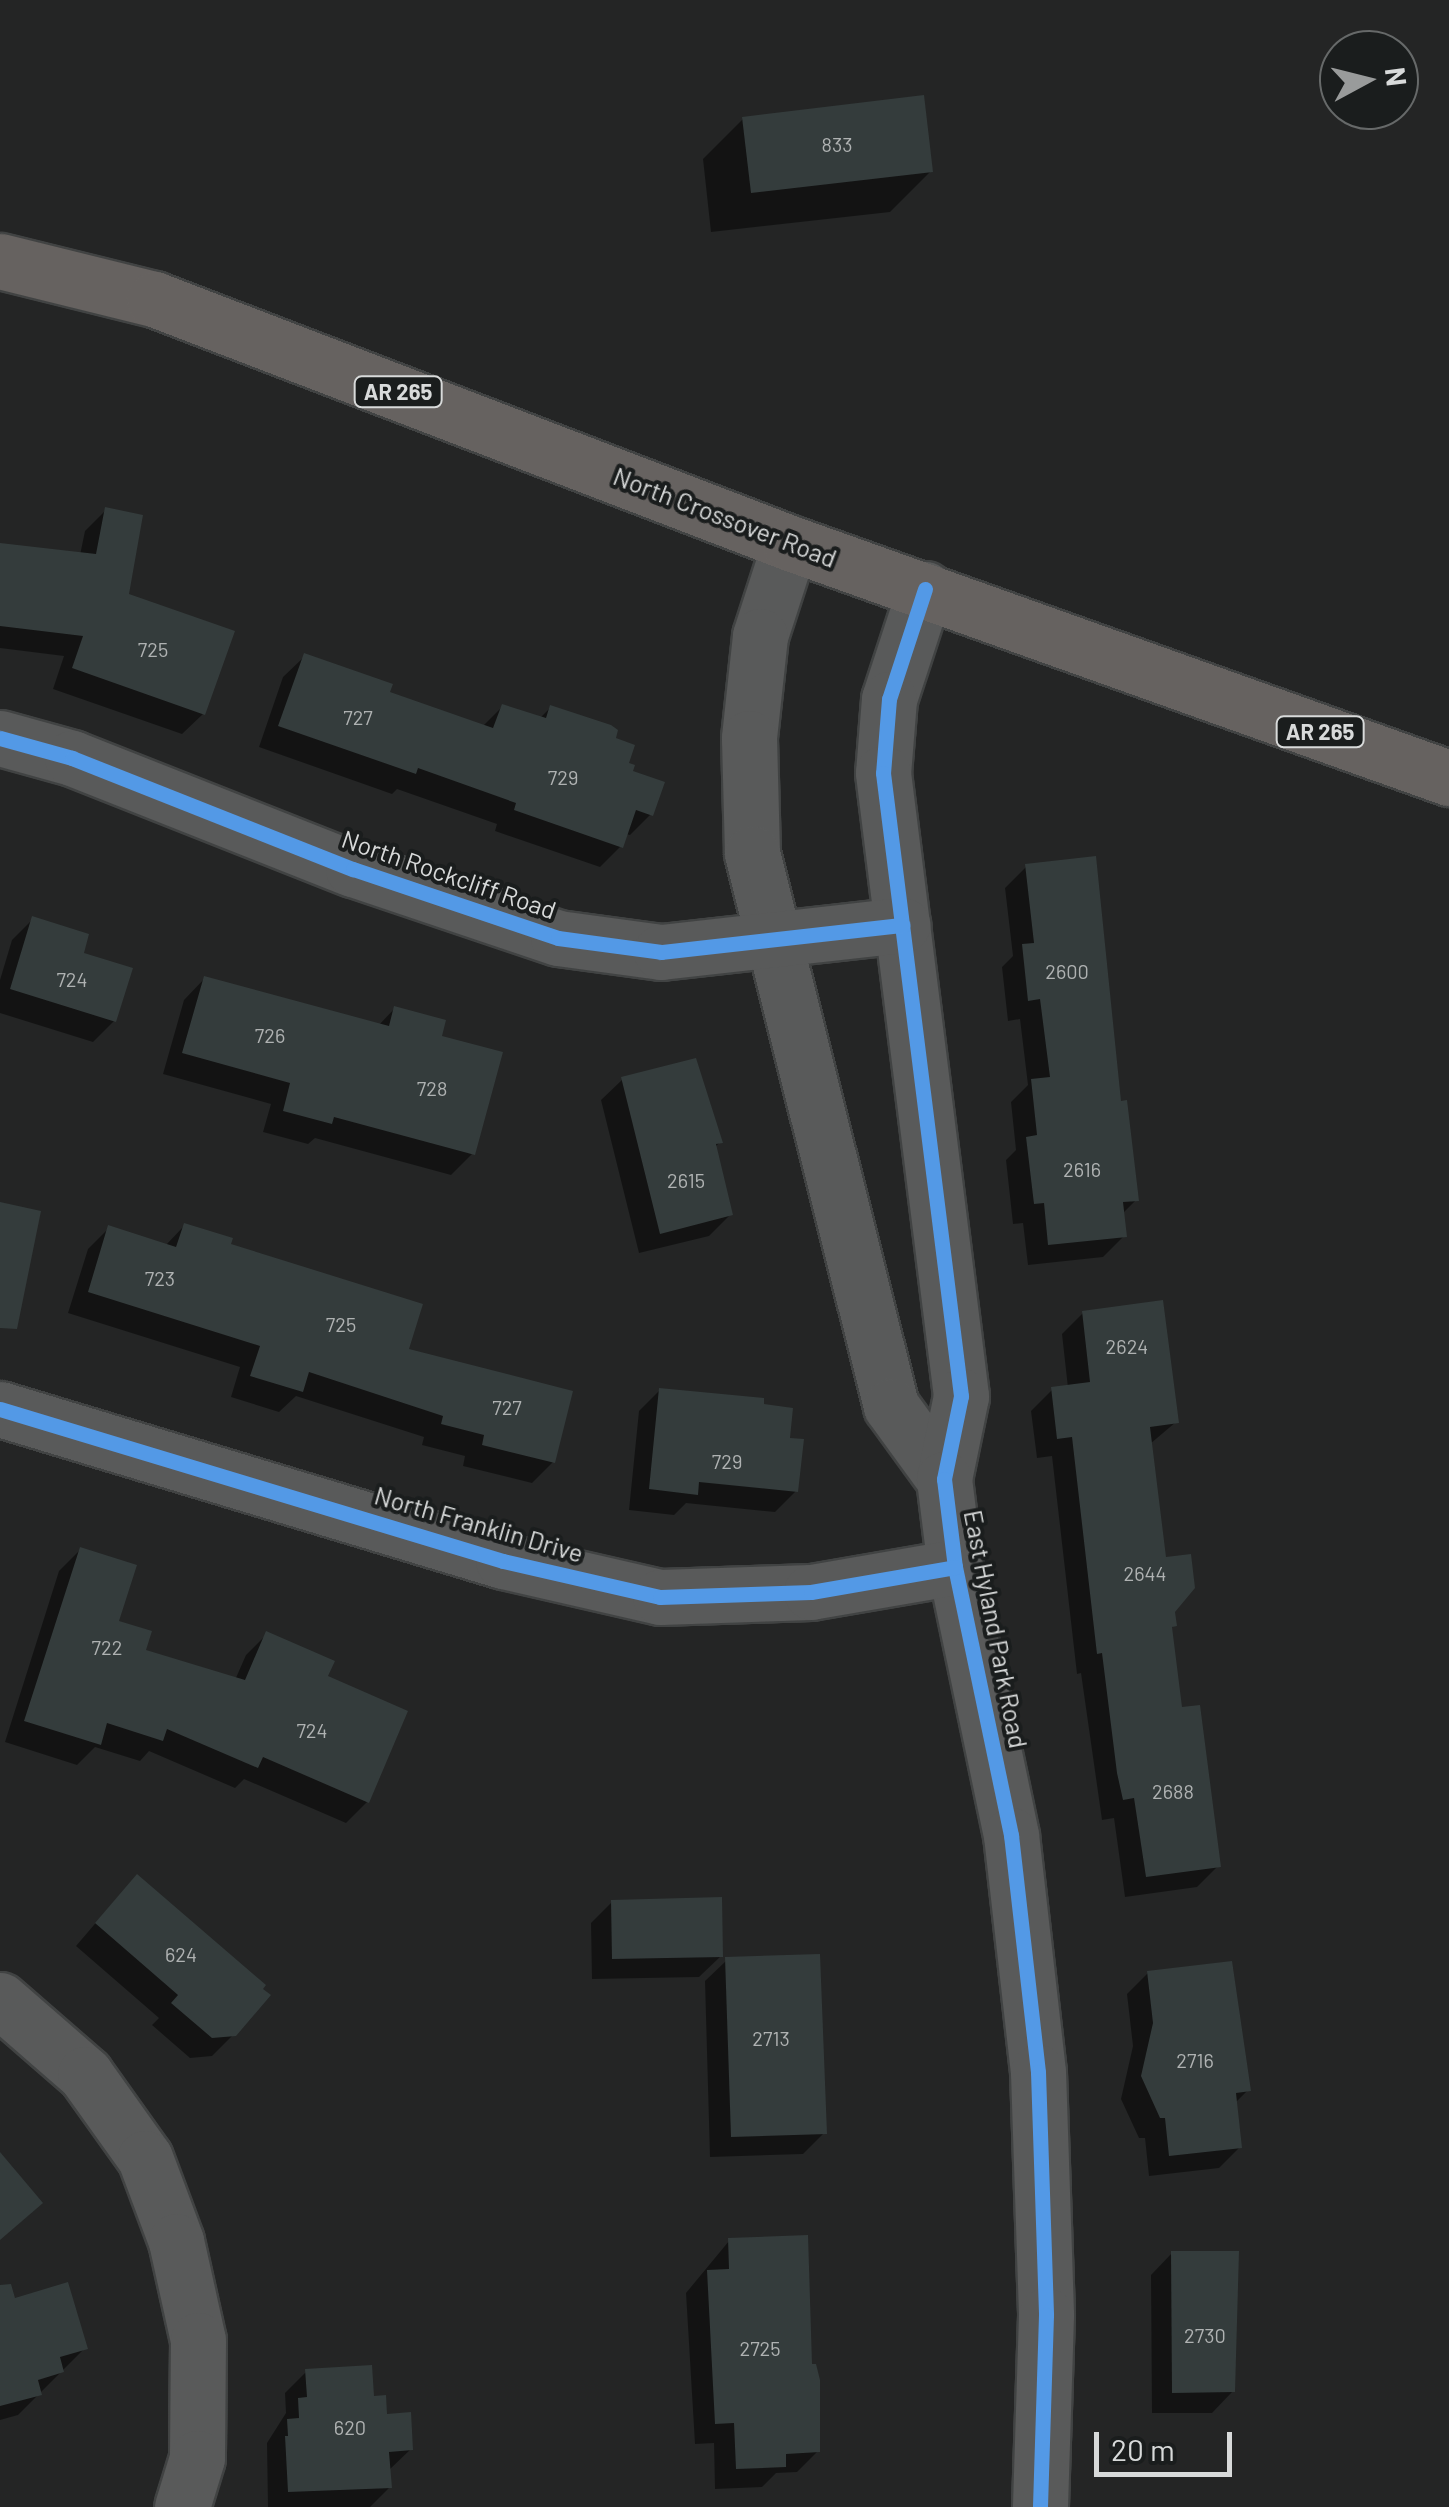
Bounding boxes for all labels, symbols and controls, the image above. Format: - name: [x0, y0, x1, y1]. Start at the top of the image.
- north arrow: [1319, 30, 1419, 130]
- text: N: [1379, 65, 1415, 88]
- house number: 833: [821, 132, 853, 156]
- road number: AR 265: [353, 375, 443, 409]
- street label: North Crossover Road: [609, 461, 841, 573]
- house number: 725: [138, 637, 168, 661]
- house number: 727: [343, 705, 373, 729]
- road number: AR 265: [1275, 715, 1365, 749]
- house number: 729: [548, 765, 578, 789]
- street label: North Rockcliff Road: [338, 823, 560, 925]
- house number: 2600: [1045, 959, 1089, 983]
- house number: 724: [56, 967, 88, 991]
- house number: 726: [255, 1023, 285, 1047]
- house number: 728: [417, 1076, 447, 1100]
- house number: 2616: [1063, 1157, 1101, 1181]
- house number: 2615: [667, 1168, 705, 1192]
- house number: 723: [145, 1266, 175, 1290]
- house number: 725: [326, 1312, 356, 1336]
- house number: 2624: [1106, 1334, 1148, 1358]
- house number: 727: [492, 1395, 522, 1419]
- house number: 729: [712, 1449, 742, 1473]
- street label: North Franklin Drive: [371, 1480, 587, 1568]
- street label: East Hyland Park Road: [958, 1507, 1034, 1751]
- house number: 2644: [1123, 1561, 1167, 1585]
- house number: 722: [92, 1635, 122, 1659]
- house number: 724: [296, 1718, 328, 1742]
- house number: 2688: [1152, 1779, 1194, 1803]
- house number: 624: [165, 1942, 197, 1966]
- house number: 2713: [752, 2026, 790, 2050]
- house number: 2716: [1176, 2048, 1214, 2072]
- house number: 2730: [1184, 2323, 1226, 2347]
- house number: 2725: [739, 2336, 781, 2360]
- scale bar: [1099, 2412, 1236, 2474]
- house number: 620: [334, 2415, 366, 2439]
- text: 20 m: [1111, 2431, 1175, 2467]

